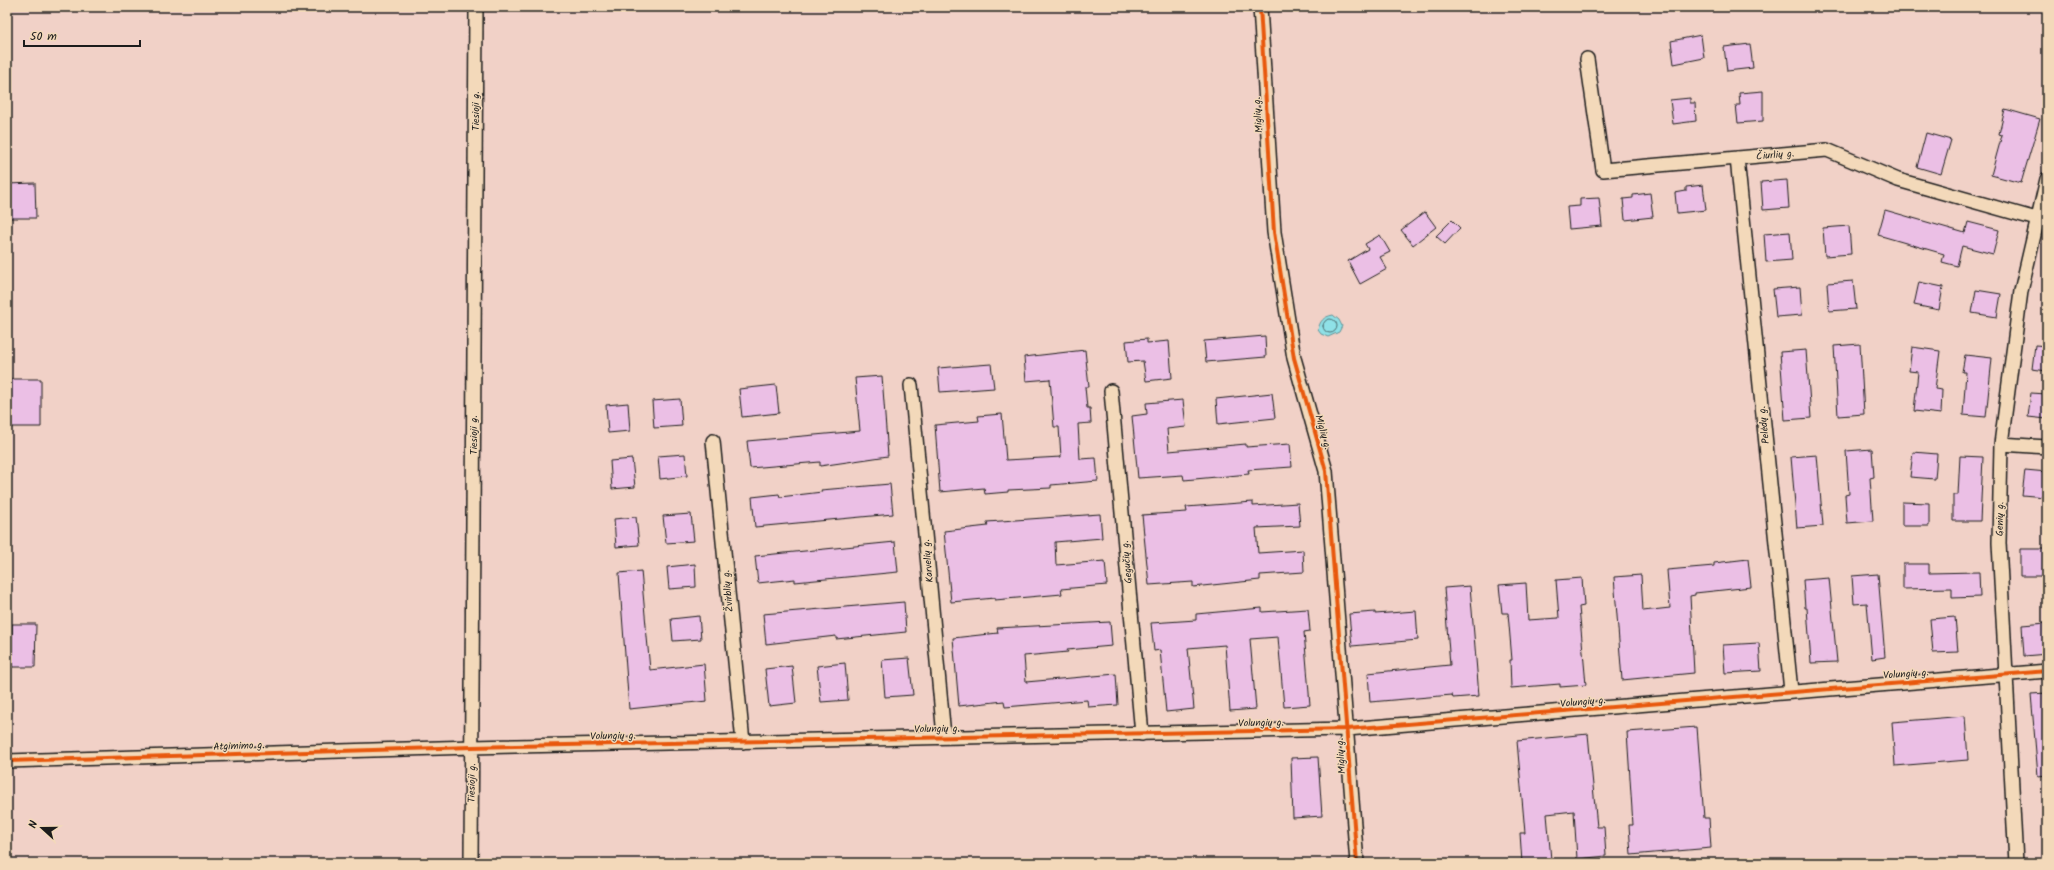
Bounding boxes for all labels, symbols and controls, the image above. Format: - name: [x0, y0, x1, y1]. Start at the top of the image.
- scale bar: [24, 22, 140, 48]
- text: 50 m: [30, 27, 57, 46]
- street label: Tiesioji g.: [468, 91, 484, 131]
- street label: Miglių g.: [1249, 97, 1267, 133]
- street label: Čiurlių g.: [1755, 145, 1795, 165]
- street label: Pelėdų g.: [1754, 405, 1774, 445]
- street label: Miglių g.: [1310, 413, 1336, 451]
- street label: Tiesioji g.: [466, 415, 482, 455]
- street label: Genių g.: [1992, 502, 2008, 536]
- street label: Karvelių g.: [918, 539, 938, 583]
- street label: Gegučių g.: [1117, 540, 1137, 584]
- street label: Žvirblių g.: [718, 569, 738, 613]
- street label: Volungių g.: [1883, 664, 1929, 684]
- street label: Volungių g.: [1560, 692, 1606, 712]
- street label: Volungių g.: [1238, 715, 1284, 731]
- street label: Volungių g.: [914, 721, 960, 737]
- street label: Volungių g.: [590, 728, 636, 744]
- street label: Atgimimo g.: [213, 737, 265, 755]
- street label: Miglių g.: [1332, 738, 1350, 774]
- street label: Tiesioji g.: [464, 763, 480, 803]
- north arrow: [22, 808, 62, 848]
- text: N: [24, 818, 43, 831]

